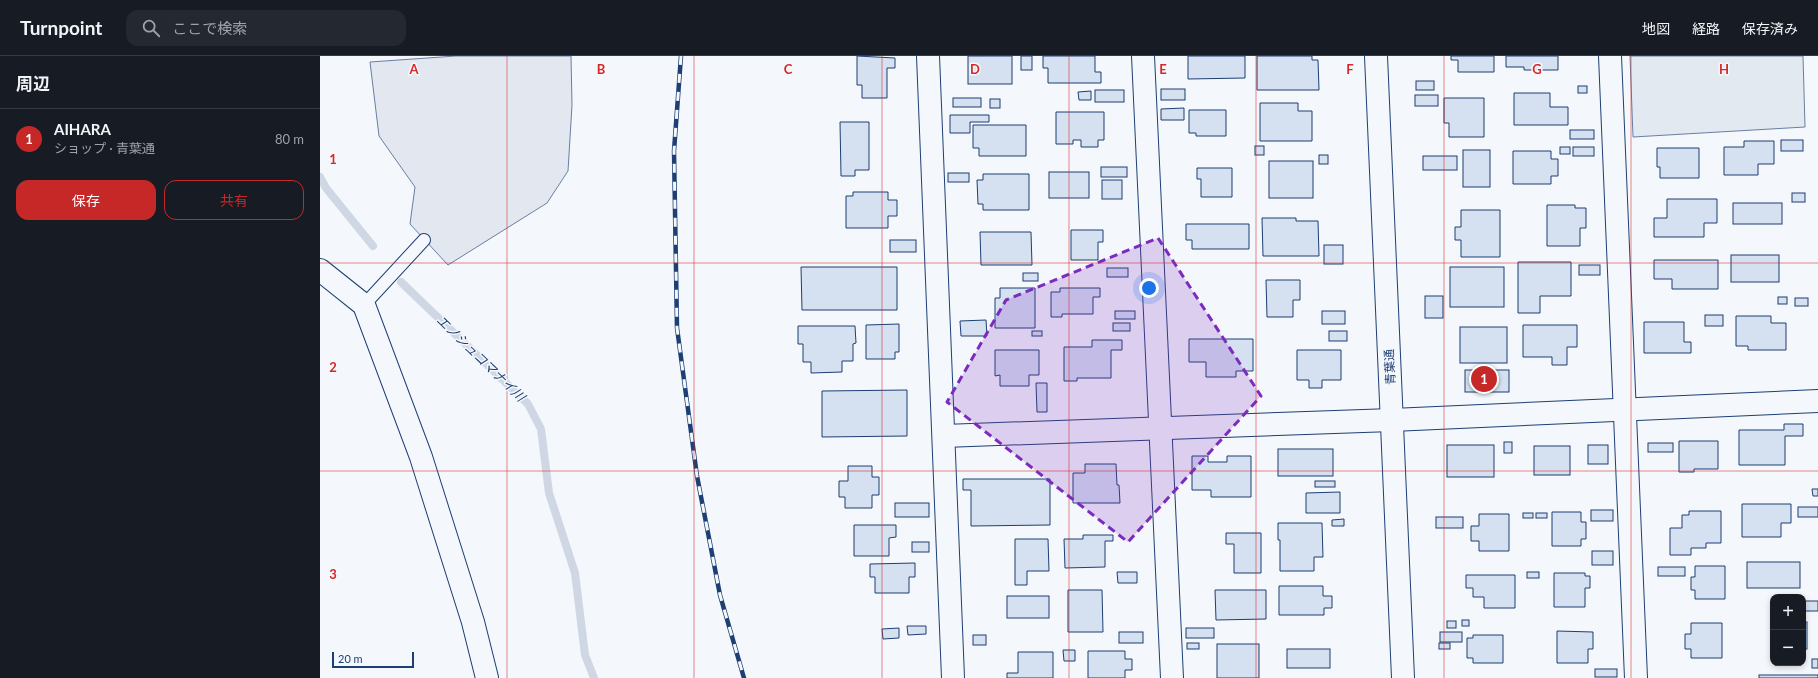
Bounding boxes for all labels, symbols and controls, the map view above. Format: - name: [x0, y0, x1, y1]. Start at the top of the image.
- search box: [126, 10, 406, 46]
- text: Turnpoint: [20, 16, 102, 39]
- icon: search: [140, 17, 162, 39]
- text: ここで検索: [172, 19, 247, 37]
- text: 地図: [1642, 20, 1670, 37]
- text: 経路: [1692, 20, 1720, 37]
- text: 保存済み: [1742, 20, 1798, 37]
- text: A: [408, 61, 419, 77]
- text: B: [597, 61, 606, 77]
- text: C: [784, 61, 793, 77]
- text: D: [970, 61, 980, 77]
- text: E: [1159, 61, 1167, 77]
- text: F: [1346, 61, 1354, 77]
- text: G: [1532, 61, 1542, 77]
- text: H: [1719, 61, 1729, 77]
- text: 周辺: [16, 73, 50, 94]
- text: AIHARA: [54, 120, 111, 138]
- text: 1: [25, 131, 33, 147]
- text: 80 m: [275, 131, 304, 147]
- text: ショップ · 青葉通: [54, 140, 155, 156]
- text: 1: [329, 151, 337, 167]
- button: 保存: [16, 180, 156, 220]
- button: 共有: [164, 180, 304, 220]
- your location: [1139, 278, 1159, 298]
- water label: エノシュコマナイ川: [433, 312, 530, 406]
- street label: 青葉通: [1381, 349, 1398, 385]
- text: 2: [329, 359, 337, 375]
- pin: 1: [1471, 364, 1497, 394]
- text: 3: [329, 566, 337, 582]
- map controls: [1770, 594, 1806, 666]
- button: +: [1770, 594, 1806, 630]
- button: −: [1770, 630, 1806, 666]
- scale bar: [332, 650, 414, 669]
- text: 20 m: [338, 652, 363, 665]

